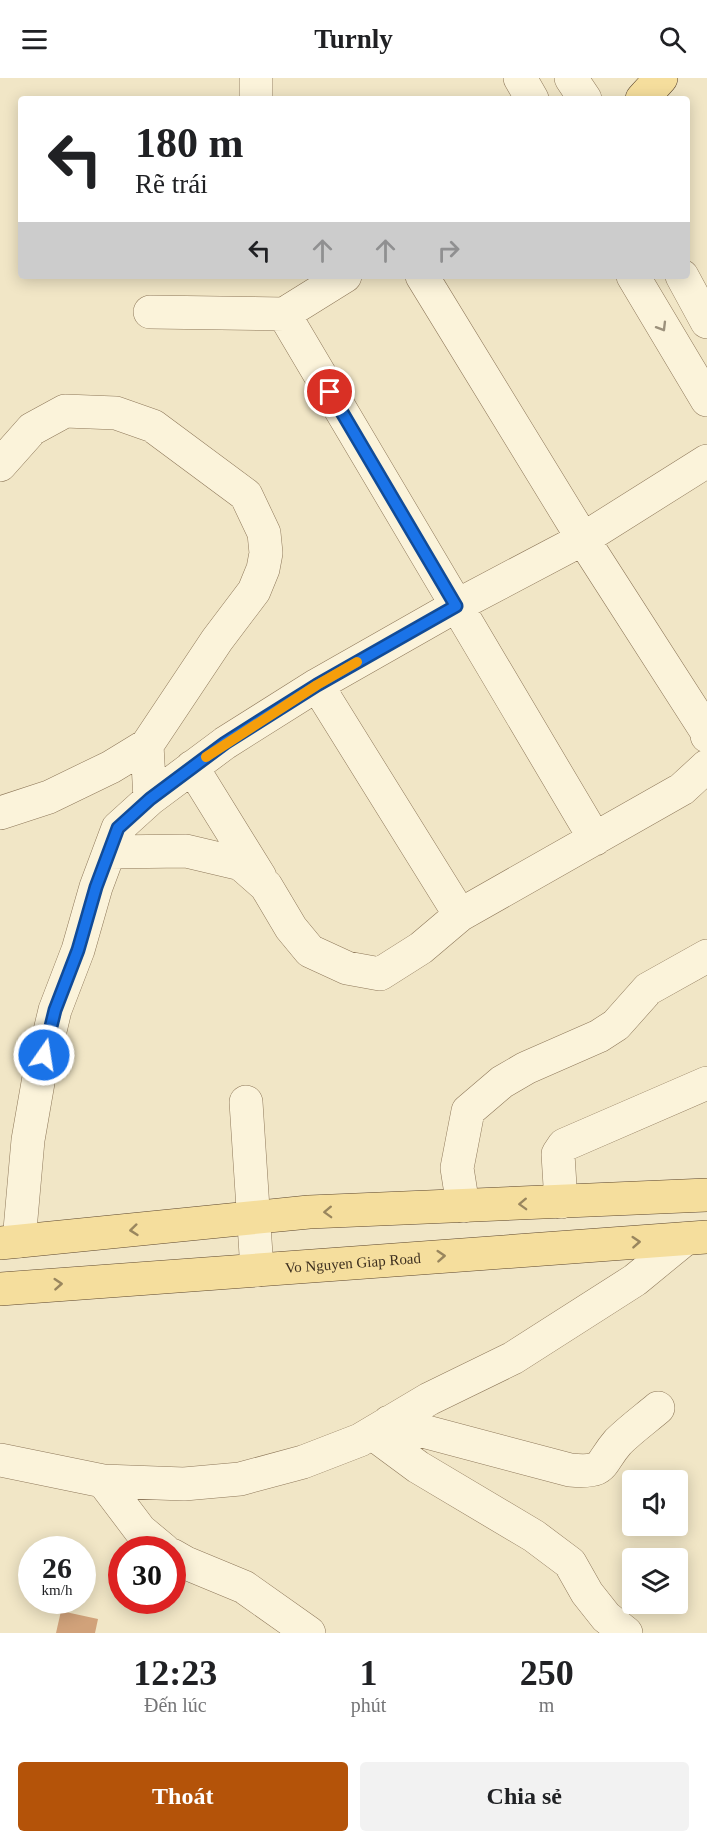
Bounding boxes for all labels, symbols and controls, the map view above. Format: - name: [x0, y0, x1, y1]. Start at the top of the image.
- icon: menu: [18, 23, 51, 56]
- icon: search: [656, 23, 689, 56]
- text: Turnly: [314, 24, 393, 54]
- icon: left: [36, 120, 114, 198]
- text: 180 m: [135, 120, 244, 166]
- text: Rẽ trái: [135, 169, 208, 199]
- icon: left: [243, 234, 276, 267]
- icon: ahead: [306, 234, 339, 267]
- icon: ahead: [369, 234, 402, 267]
- icon: right: [432, 234, 465, 267]
- one-way arrow: [655, 321, 667, 331]
- pin: [304, 366, 355, 417]
- icon: arrive: [313, 375, 346, 408]
- position arrow: [12, 1023, 76, 1087]
- one-way arrow: [518, 1197, 527, 1210]
- one-way arrow: [323, 1205, 332, 1218]
- one-way arrow: [129, 1223, 138, 1236]
- one-way arrow: [631, 1236, 640, 1249]
- street label: Vo Nguyen Giap Road: [285, 1250, 422, 1276]
- one-way arrow: [437, 1250, 446, 1263]
- one-way arrow: [54, 1278, 63, 1291]
- map controls: [622, 1470, 688, 1614]
- button: sound: [622, 1470, 688, 1536]
- speed limit sign: 30: [108, 1536, 186, 1614]
- button: layers: [622, 1548, 688, 1614]
- text: 26: [42, 1551, 72, 1584]
- text: km/h: [42, 1582, 72, 1598]
- text: 12:23: [133, 1653, 217, 1693]
- text: 1: [360, 1653, 378, 1693]
- text: 250: [520, 1653, 574, 1693]
- text: Đến lúc: [144, 1694, 207, 1716]
- text: phút: [351, 1694, 386, 1716]
- text: m: [539, 1694, 554, 1716]
- button: Thoát: [18, 1762, 348, 1831]
- button: Chia sẻ: [360, 1762, 689, 1831]

